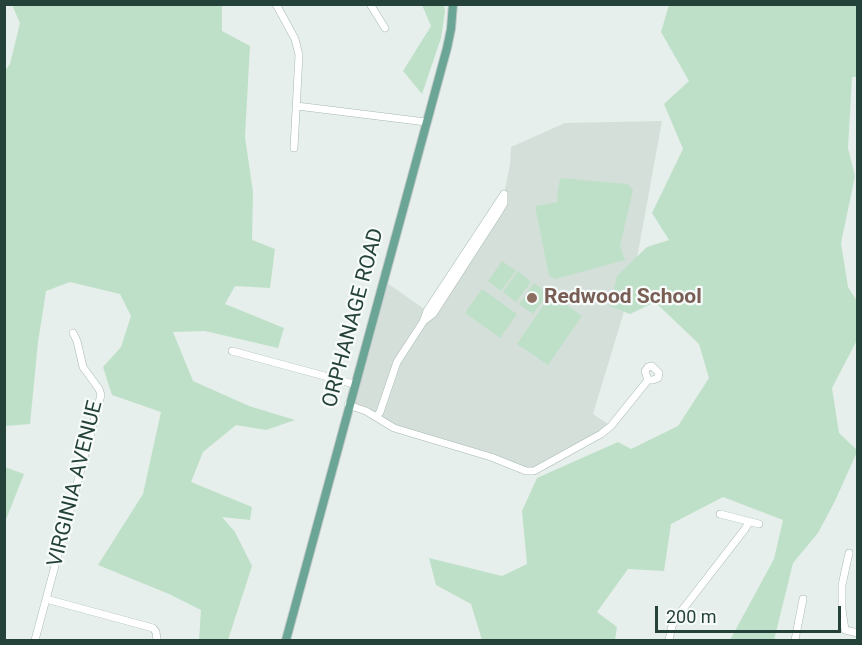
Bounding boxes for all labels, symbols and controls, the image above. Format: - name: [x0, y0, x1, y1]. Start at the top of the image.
- street label: ORPHANAGE ROAD: [318, 226, 390, 410]
- place label: Redwood School: [544, 285, 702, 311]
- marker: Redwood School: [525, 291, 539, 305]
- street label: VIRGINIA AVENUE: [43, 398, 109, 570]
- scale bar: [658, 594, 844, 632]
- text: 200 m: [666, 606, 717, 627]

